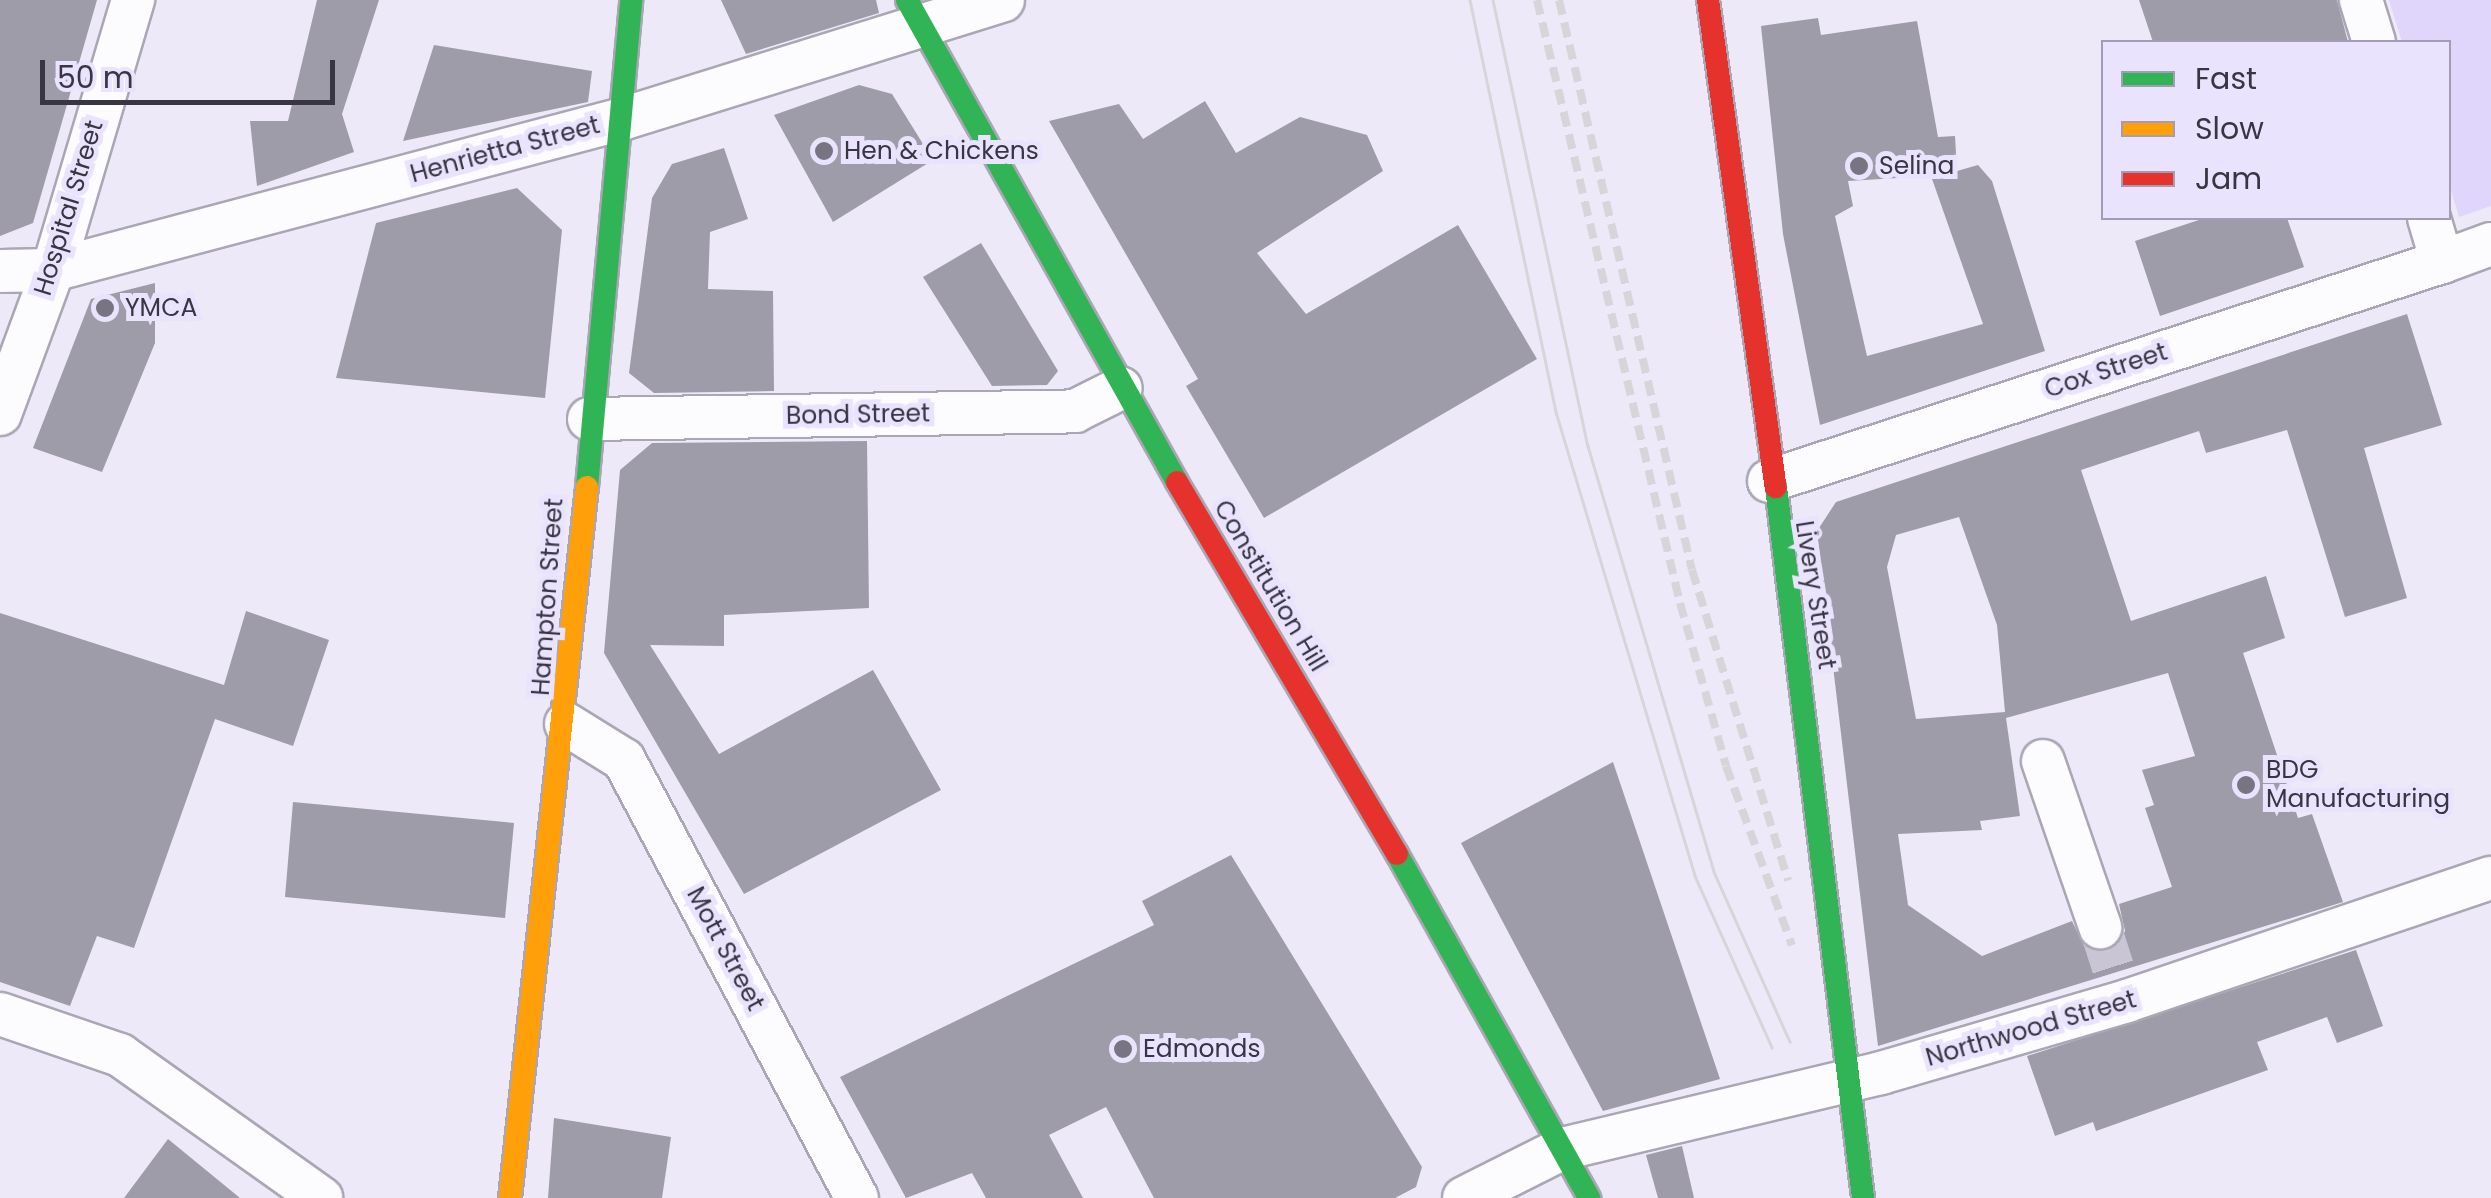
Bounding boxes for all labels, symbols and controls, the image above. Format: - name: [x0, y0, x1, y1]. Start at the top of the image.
- scale bar: [45, 40, 340, 102]
- legend: [2101, 40, 2451, 220]
- text: 50 m: [57, 56, 134, 99]
- text: Fast: [2195, 57, 2257, 100]
- text: Slow: [2195, 107, 2264, 150]
- street label: Henrietta Street: [407, 110, 603, 190]
- street label: Hospital Street: [28, 117, 110, 299]
- place label: Hen & Chickens: [844, 136, 1039, 166]
- marker: Hen & Chickens: [813, 140, 835, 162]
- place label: Selina: [1879, 151, 1954, 181]
- marker: Selina: [1848, 155, 1870, 177]
- text: Jam: [2195, 157, 2262, 200]
- place label: YMCA: [125, 293, 197, 323]
- marker: YMCA: [94, 297, 116, 319]
- street label: Cox Street: [2041, 337, 2171, 405]
- street label: Bond Street: [786, 399, 930, 431]
- street label: Constitution Hill: [1207, 495, 1333, 677]
- street label: Hampton Street: [526, 497, 570, 697]
- street label: Livery Street: [1788, 519, 1842, 671]
- place label: BDG Manufacturing: [2266, 756, 2450, 815]
- marker: BDG Manufacturing: [2235, 774, 2257, 796]
- street label: Mott Street: [680, 882, 770, 1016]
- street label: Northwood Street: [1922, 985, 2140, 1073]
- place label: Edmonds: [1143, 1034, 1260, 1064]
- marker: Edmonds: [1112, 1038, 1134, 1060]

